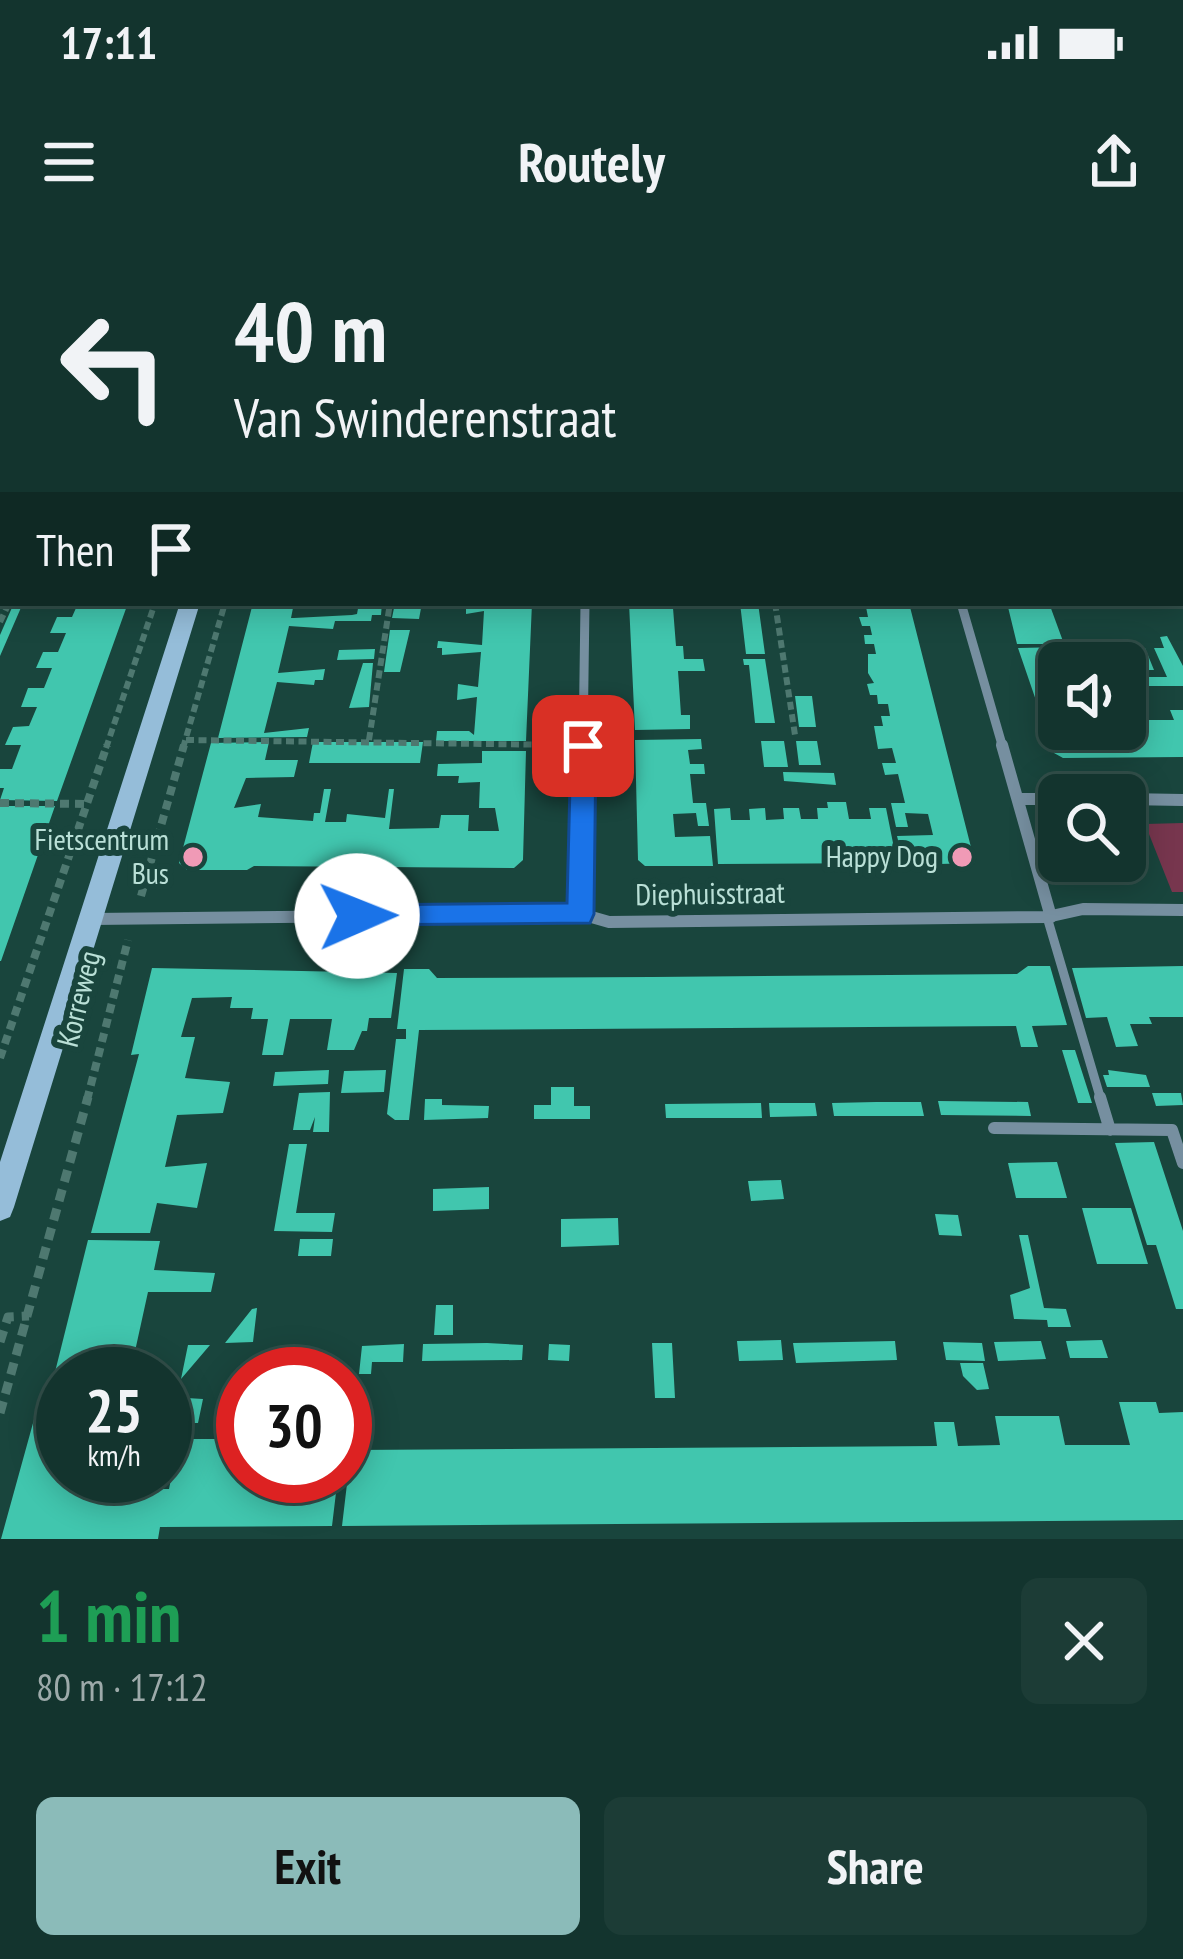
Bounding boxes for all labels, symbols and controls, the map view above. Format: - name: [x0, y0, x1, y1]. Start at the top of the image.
- text: 17:11: [60, 13, 157, 71]
- text: Routely: [518, 127, 665, 197]
- icon: menu: [36, 129, 102, 195]
- icon: share: [1081, 129, 1147, 195]
- text: 40 m: [234, 276, 387, 385]
- icon: left: [36, 288, 192, 444]
- text: Van Swinderenstraat: [234, 382, 616, 452]
- icon: arrive: [138, 516, 204, 582]
- text: Then: [36, 520, 114, 578]
- map controls: [1038, 642, 1146, 882]
- button: sound: [1038, 642, 1146, 750]
- pin: [532, 695, 634, 797]
- icon: arrive: [550, 713, 616, 779]
- button: search: [1038, 774, 1146, 882]
- place label: Fietscentrum Bus: [35, 819, 169, 892]
- place label: Happy Dog: [826, 836, 938, 875]
- marker: Fietscentrum Bus: [180, 844, 206, 870]
- marker: Happy Dog: [949, 844, 975, 870]
- position arrow: [294, 853, 420, 979]
- street label: Diephuisstraat: [635, 872, 786, 913]
- street label: Korreweg: [47, 947, 108, 1051]
- speed limit sign: 30: [216, 1347, 372, 1503]
- text: 25: [85, 1371, 143, 1449]
- text: km/h: [87, 1435, 141, 1474]
- text: 1 min: [36, 1569, 181, 1662]
- button: close: [1021, 1578, 1147, 1704]
- text: 80 m · 17:12: [36, 1661, 208, 1712]
- button: Exit: [36, 1797, 580, 1935]
- button: Share: [604, 1797, 1147, 1935]

